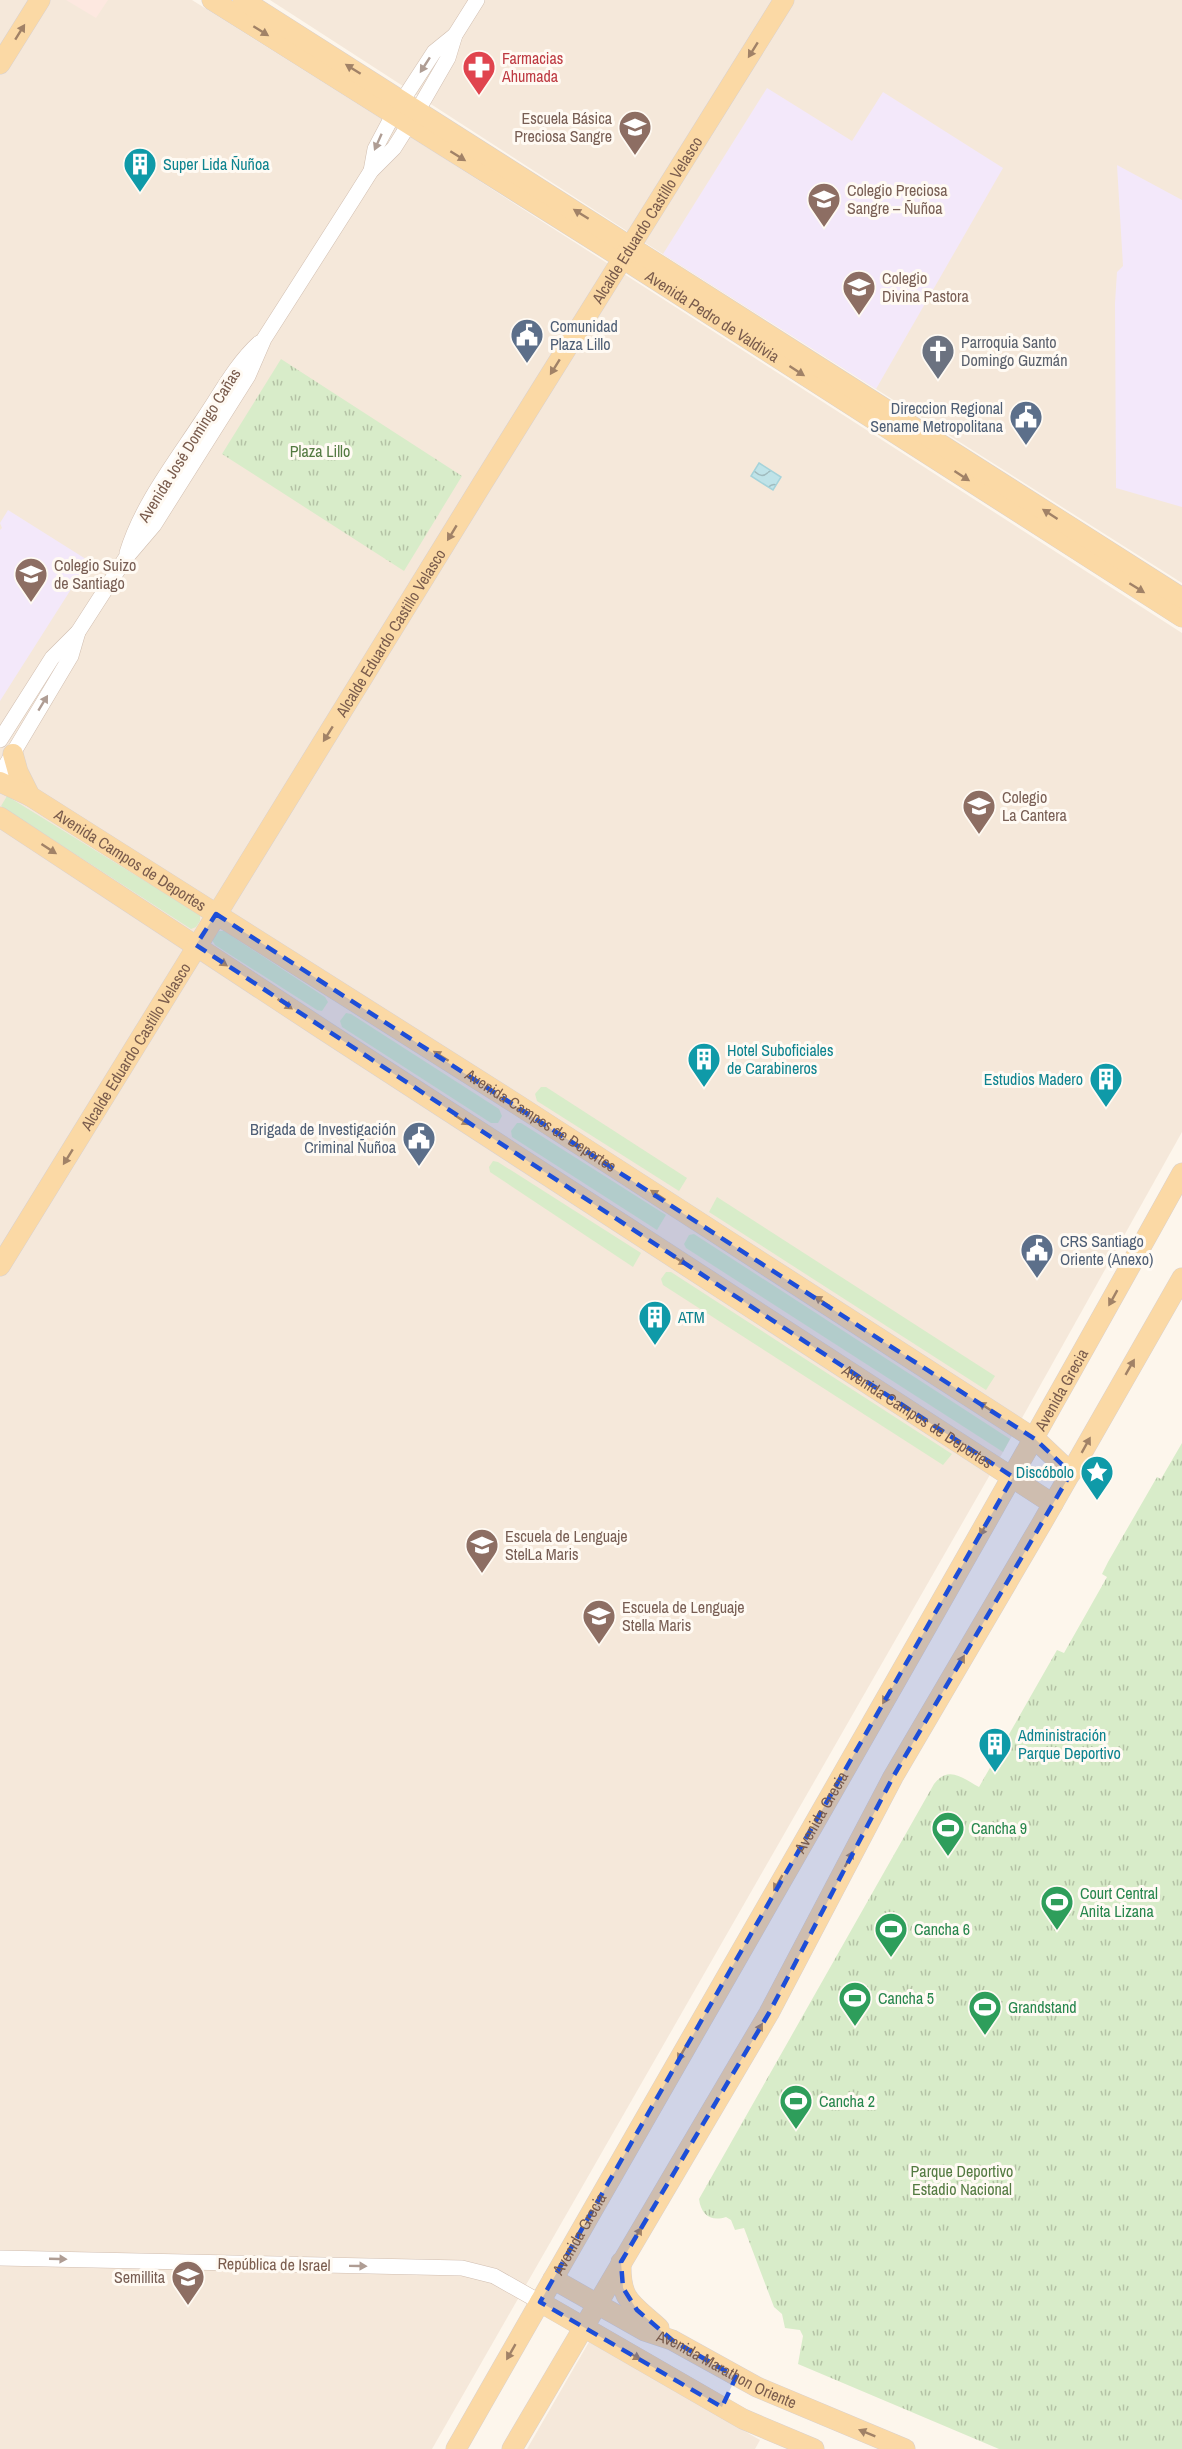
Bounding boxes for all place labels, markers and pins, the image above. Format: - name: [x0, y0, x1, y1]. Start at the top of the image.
- place label: Farmacias Ahumada: [501, 47, 563, 87]
- pharmacy icon: Farmacias Ahumada: [461, 49, 497, 96]
- place label: Escuela Básica Preciosa Sangre: [514, 107, 613, 147]
- school or university icon: Escuela Básica Preciosa Sangre: [617, 109, 653, 156]
- building icon: Super Lida Ñuñoa: [122, 146, 158, 193]
- place label: Super Lida Ñuñoa: [163, 153, 270, 175]
- place label: Colegio Preciosa Sangre – Ñuñoa: [847, 179, 948, 219]
- school or university icon: Colegio Preciosa Sangre – Ñuñoa: [806, 181, 842, 228]
- place label: Colegio Divina Pastora: [882, 267, 969, 307]
- school or university icon: Colegio Divina Pastora: [841, 269, 877, 316]
- place label: Comunidad Plaza Lillo: [550, 315, 618, 355]
- public building icon: Comunidad Plaza Lillo: [509, 317, 545, 364]
- place label: Parroquia Santo Domingo Guzmán: [961, 331, 1067, 371]
- church icon: Parroquia Santo Domingo Guzmán: [920, 333, 956, 380]
- place label: Direccion Regional Sename Metropolitana: [870, 397, 1004, 437]
- public building icon: Direccion Regional Sename Metropolitana: [1008, 399, 1044, 446]
- place label: Colegio Suizo de Santiago: [54, 554, 136, 594]
- school or university icon: Colegio Suizo de Santiago: [13, 556, 49, 603]
- place label: Colegio La Cantera: [1002, 786, 1068, 826]
- school or university icon: Colegio La Cantera: [961, 788, 997, 835]
- place label: Hotel Suboficiales de Carabineros: [727, 1039, 833, 1079]
- building icon: Hotel Suboficiales de Carabineros: [686, 1041, 722, 1088]
- building icon: Estudios Madero: [1088, 1061, 1124, 1108]
- place label: Estudios Madero: [984, 1068, 1083, 1090]
- place label: Brigada de Investigación Criminal Ñuñoa: [250, 1118, 397, 1158]
- public building icon: Brigada de Investigación Criminal Ñuñoa: [401, 1120, 437, 1167]
- place label: CRS Santiago Oriente (Anexo): [1060, 1230, 1153, 1270]
- public building icon: CRS Santiago Oriente (Anexo): [1019, 1232, 1055, 1279]
- building icon: ATM: [637, 1299, 673, 1346]
- place label: ATM: [677, 1306, 705, 1328]
- place icon: Discóbolo: [1079, 1454, 1115, 1501]
- place label: Discóbolo: [1016, 1461, 1074, 1483]
- place label: Escuela de Lenguaje StelLa Maris: [505, 1525, 628, 1565]
- school or university icon: Escuela de Lenguaje StelLa Maris: [464, 1527, 500, 1574]
- place label: Escuela de Lenguaje Stella Maris: [622, 1596, 745, 1636]
- school or university icon: Escuela de Lenguaje Stella Maris: [581, 1598, 617, 1645]
- place label: Administración Parque Deportivo: [1017, 1724, 1121, 1764]
- building icon: Administración Parque Deportivo: [977, 1726, 1013, 1773]
- sports icon: Cancha 9: [930, 1810, 966, 1857]
- place label: Cancha 9: [971, 1817, 1027, 1839]
- place label: Court Central Anita Lizana: [1079, 1882, 1158, 1922]
- sports icon: Court Central Anita Lizana: [1039, 1884, 1075, 1931]
- sports icon: Cancha 6: [873, 1911, 909, 1958]
- place label: Cancha 6: [914, 1918, 970, 1940]
- sports icon: Cancha 5: [837, 1980, 873, 2027]
- place label: Cancha 5: [878, 1987, 934, 2009]
- sports icon: Grandstand: [967, 1989, 1003, 2036]
- place label: Grandstand: [1008, 1996, 1077, 2018]
- sports icon: Cancha 2: [778, 2083, 814, 2130]
- place label: Cancha 2: [819, 2090, 875, 2112]
- school or university icon: Semillita: [170, 2259, 206, 2306]
- place label: Semillita: [114, 2266, 166, 2288]

